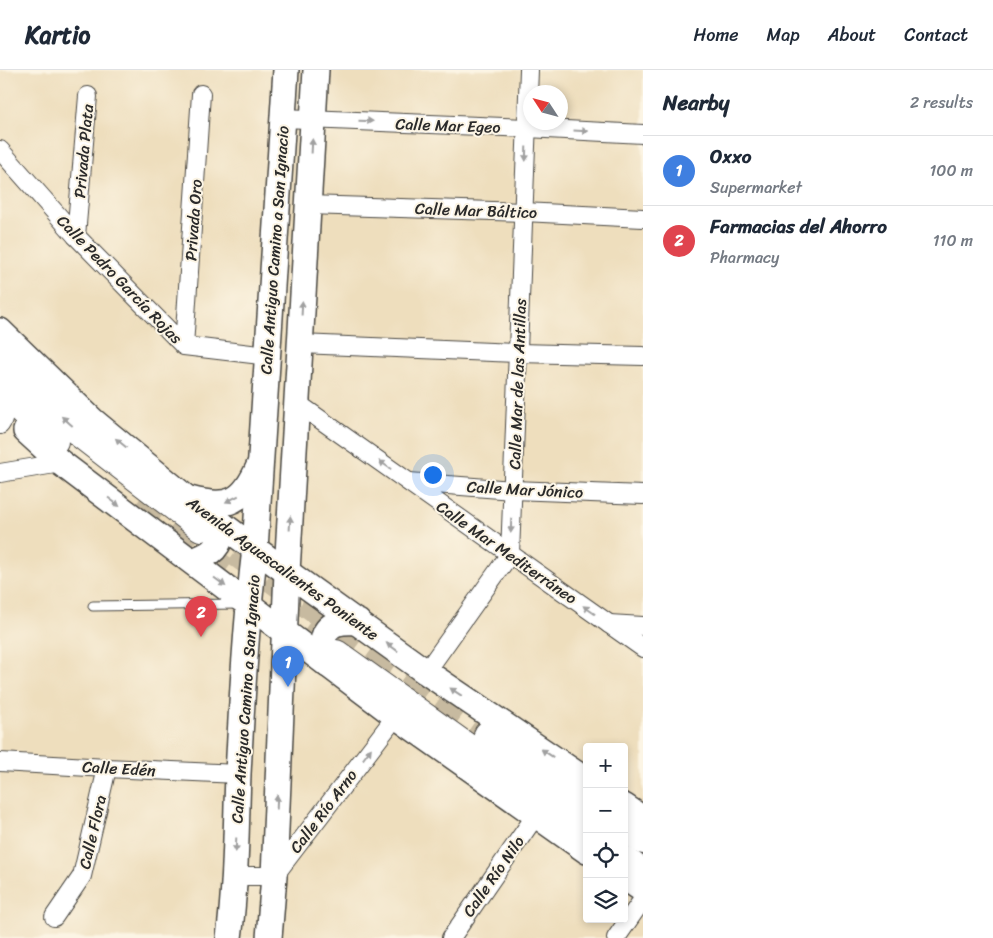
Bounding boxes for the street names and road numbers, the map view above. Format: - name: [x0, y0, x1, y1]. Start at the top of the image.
- street label: Privada Plata: [65, 102, 102, 199]
- street label: Calle Mar Egeo: [395, 109, 501, 142]
- street label: Calle Antiguo Camino a San Ignacio: [251, 125, 298, 375]
- street label: Privada Oro: [176, 178, 211, 262]
- street label: Calle Mar Báltico: [414, 194, 538, 227]
- street label: Calle Pedro García Rojas: [50, 208, 190, 352]
- street label: Calle Mar de las Antillas: [500, 297, 535, 470]
- street label: Calle Mar Jónico: [466, 472, 584, 507]
- street label: Avenida Aguascalientes Poniente: [179, 488, 385, 648]
- street label: Calle Mar Mediterráneo: [430, 493, 583, 612]
- street label: Calle Antiguo Camino a San Ignacio: [222, 574, 269, 824]
- street label: Calle Edén: [81, 752, 157, 785]
- street label: Calle Río Arno: [282, 763, 365, 860]
- street label: Calle Flora: [70, 792, 115, 872]
- street label: Calle Río Nilo: [455, 829, 532, 923]

